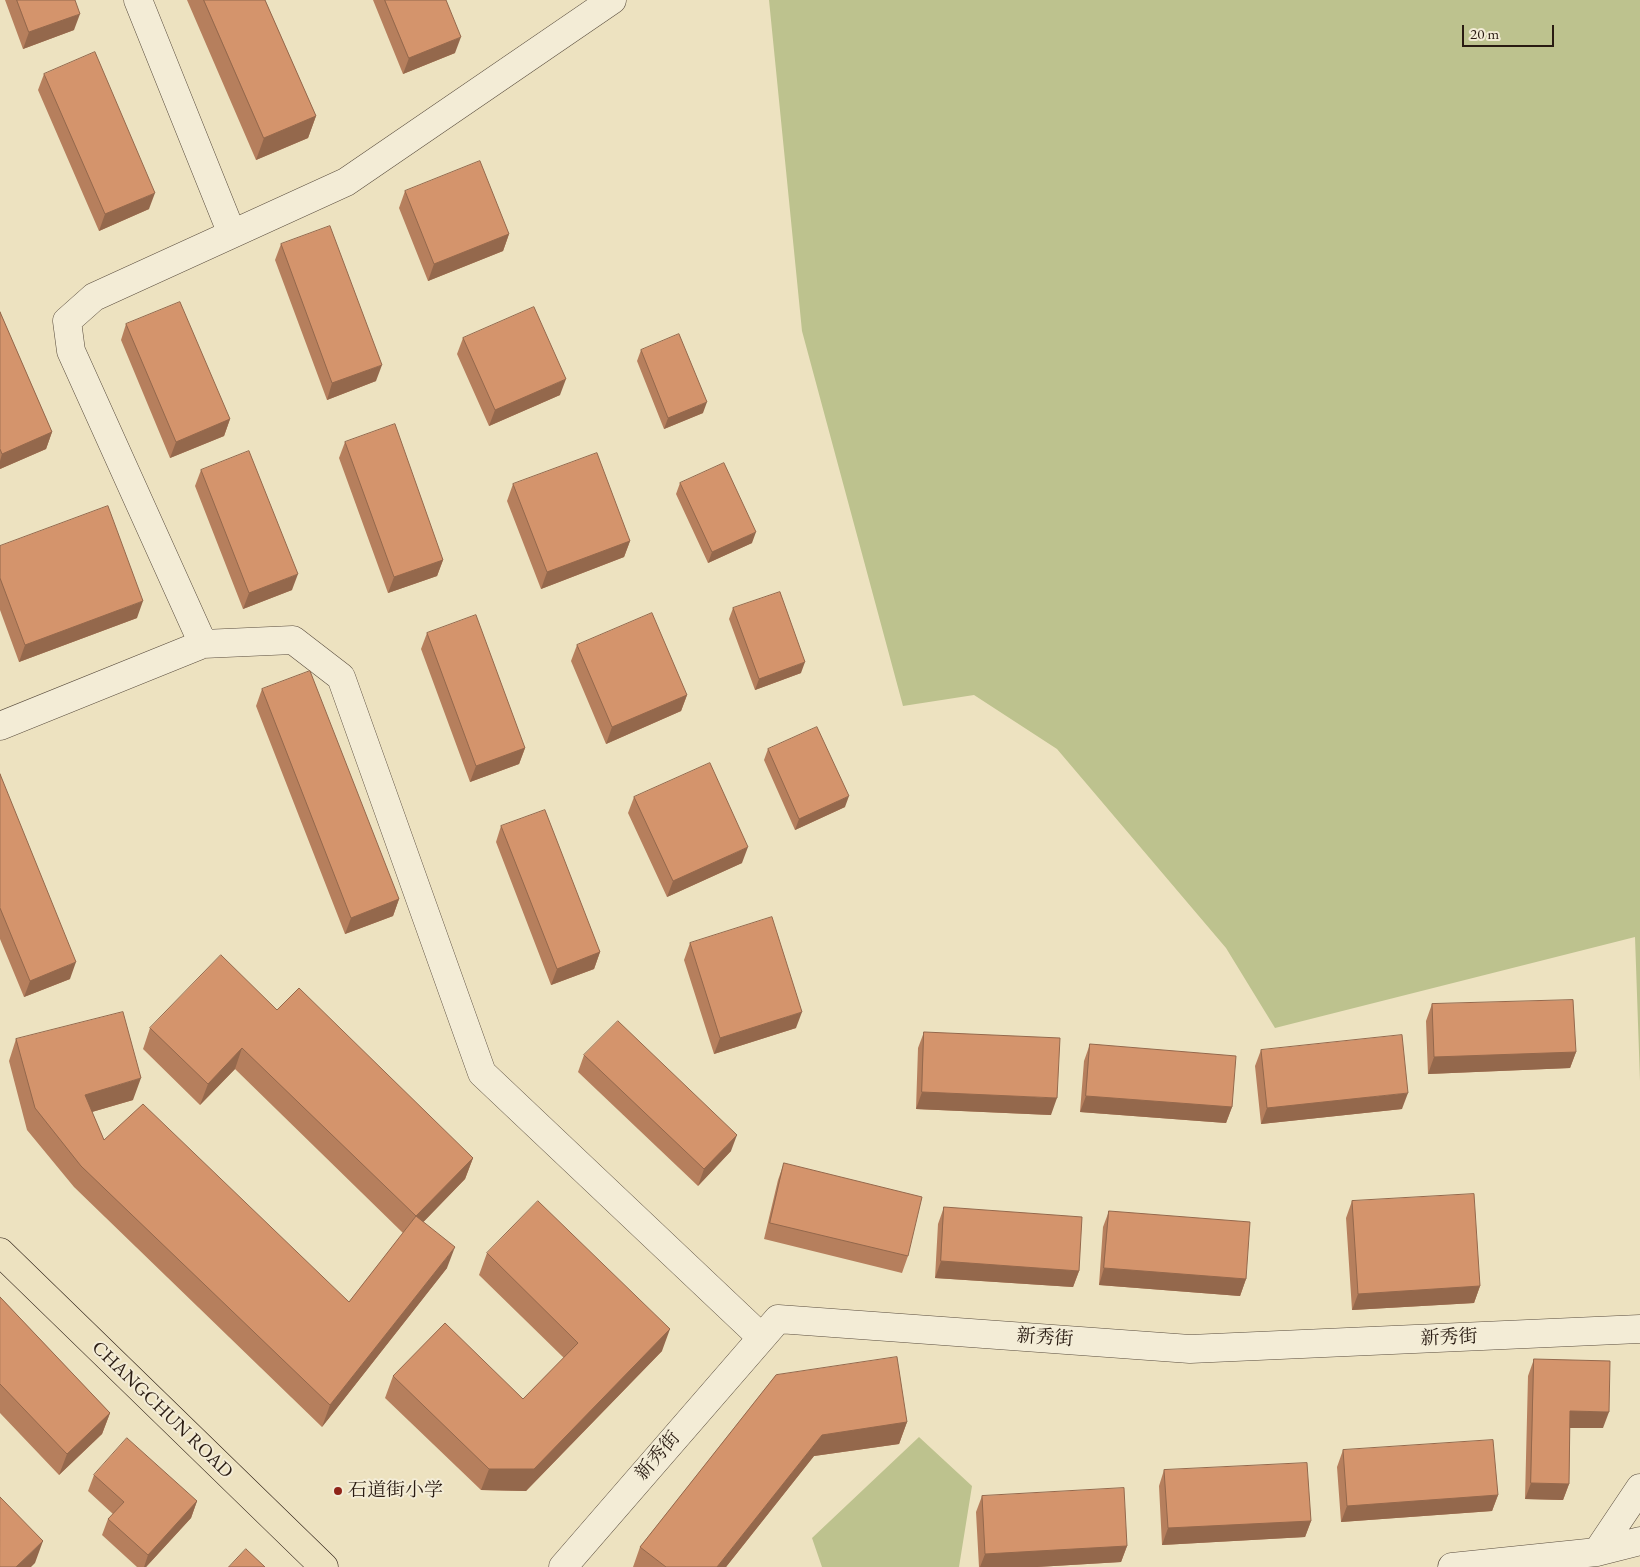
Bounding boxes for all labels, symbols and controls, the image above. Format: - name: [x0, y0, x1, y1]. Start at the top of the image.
- scale bar: [1465, 15, 1558, 47]
- text: 20 m: [1470, 24, 1499, 43]
- street label: 新秀街: [1016, 1325, 1074, 1351]
- street label: 新秀街: [1420, 1326, 1478, 1350]
- street label: CHANGCHUN ROAD: [87, 1337, 237, 1483]
- street label: 新秀街: [631, 1427, 685, 1485]
- place label: 石道街小学: [348, 1480, 443, 1502]
- marker: 石道街小学: [332, 1485, 344, 1497]

